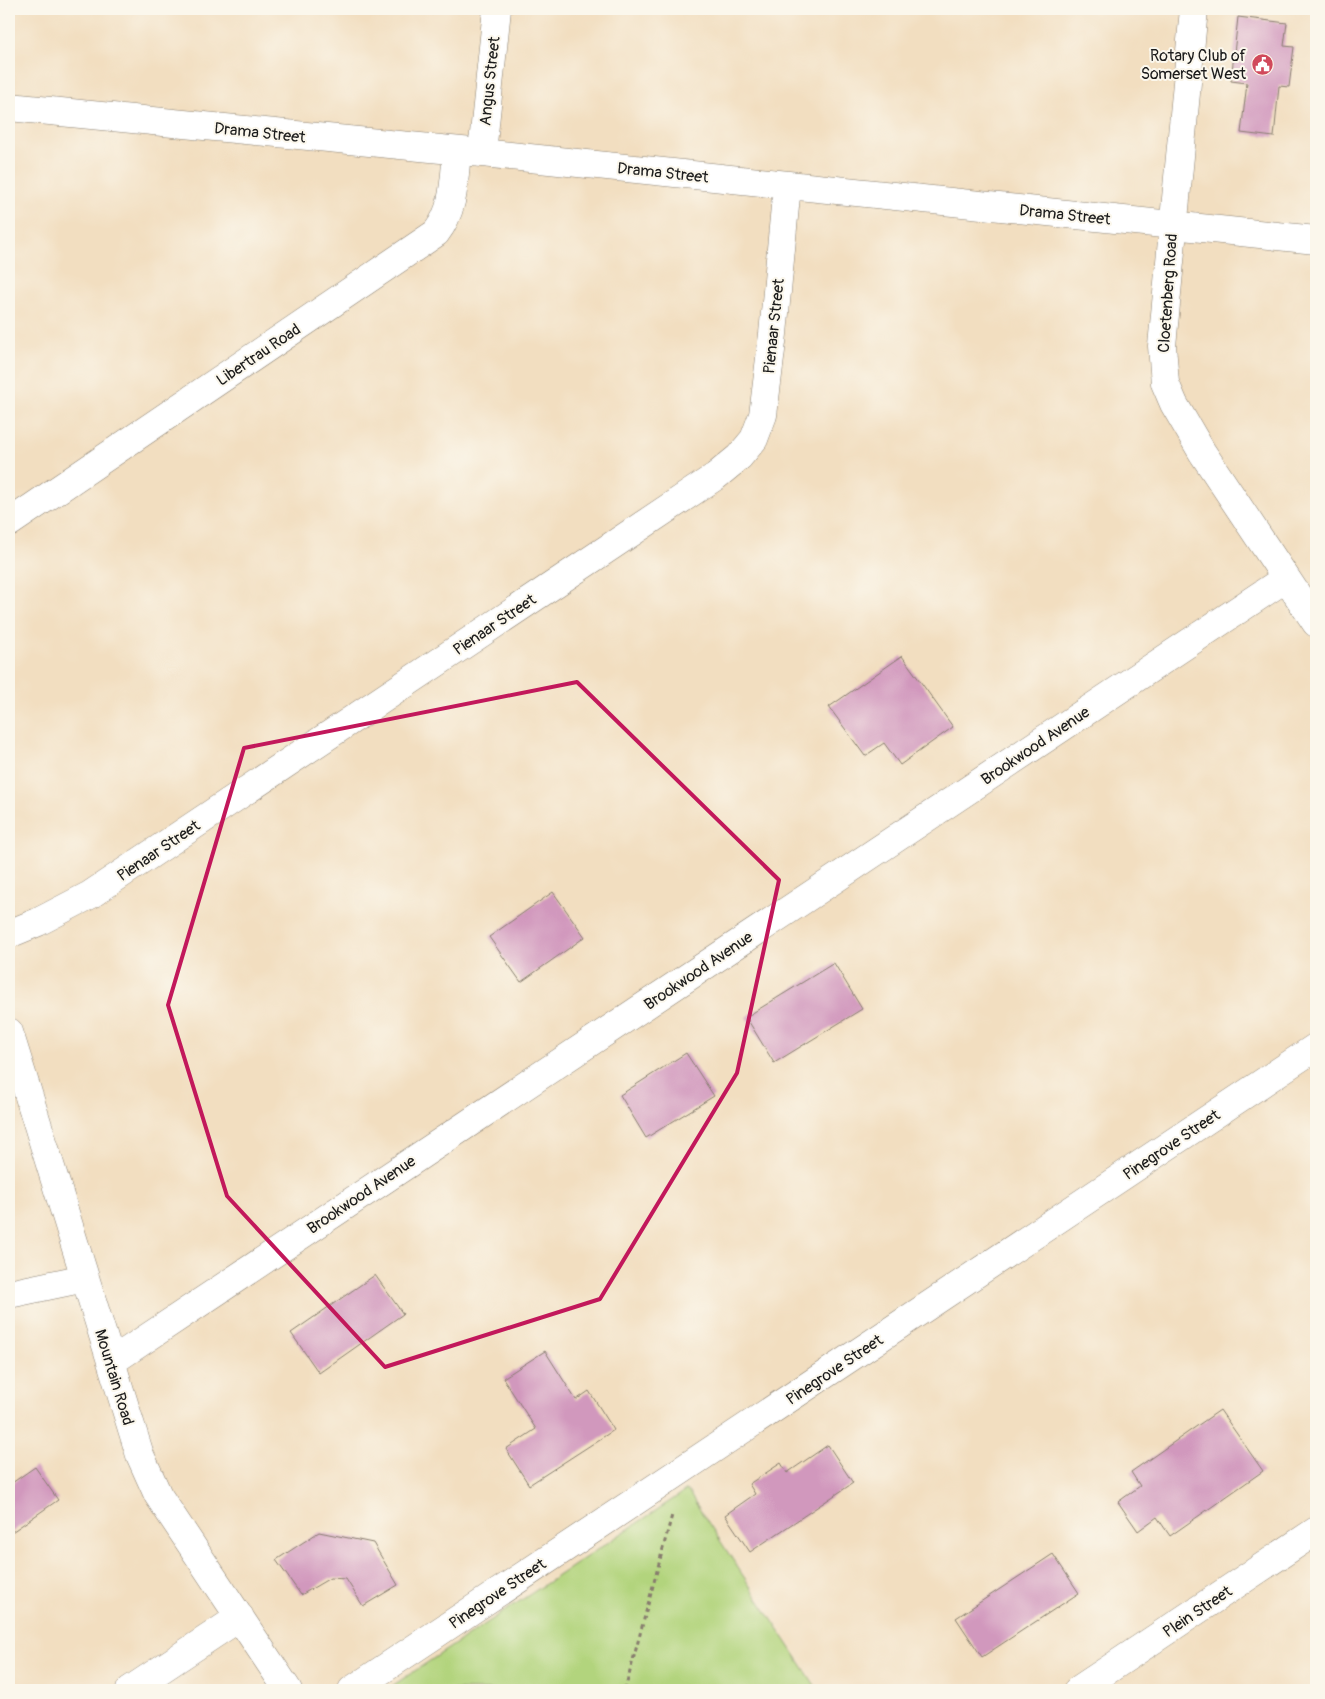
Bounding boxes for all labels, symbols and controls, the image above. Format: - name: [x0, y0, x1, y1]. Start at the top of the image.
- street label: Angus Street: [475, 35, 505, 127]
- place label: Rotary Club of Somerset West: [1141, 46, 1247, 84]
- public building icon: Rotary Club of Somerset West: [1250, 52, 1274, 76]
- street label: Drama Street: [213, 118, 307, 148]
- street label: Drama Street: [616, 158, 710, 188]
- street label: Drama Street: [1018, 200, 1112, 230]
- street label: Cloetenberg Road: [1154, 233, 1182, 353]
- street label: Pienaar Street: [759, 277, 789, 375]
- street label: Libertrau Road: [213, 319, 304, 390]
- street label: Pienaar Street: [449, 589, 540, 660]
- street label: Brookwood Avenue: [977, 702, 1094, 790]
- street label: Pienaar Street: [113, 815, 204, 886]
- street label: Brookwood Avenue: [640, 927, 757, 1015]
- street label: Pinegrove Street: [1119, 1105, 1224, 1185]
- street label: Brookwood Avenue: [303, 1151, 420, 1239]
- street label: Mountain Road: [90, 1327, 138, 1428]
- street label: Pinegrove Street: [782, 1330, 887, 1410]
- street label: Pinegrove Street: [445, 1554, 550, 1634]
- street label: Plein Street: [1159, 1581, 1236, 1642]

